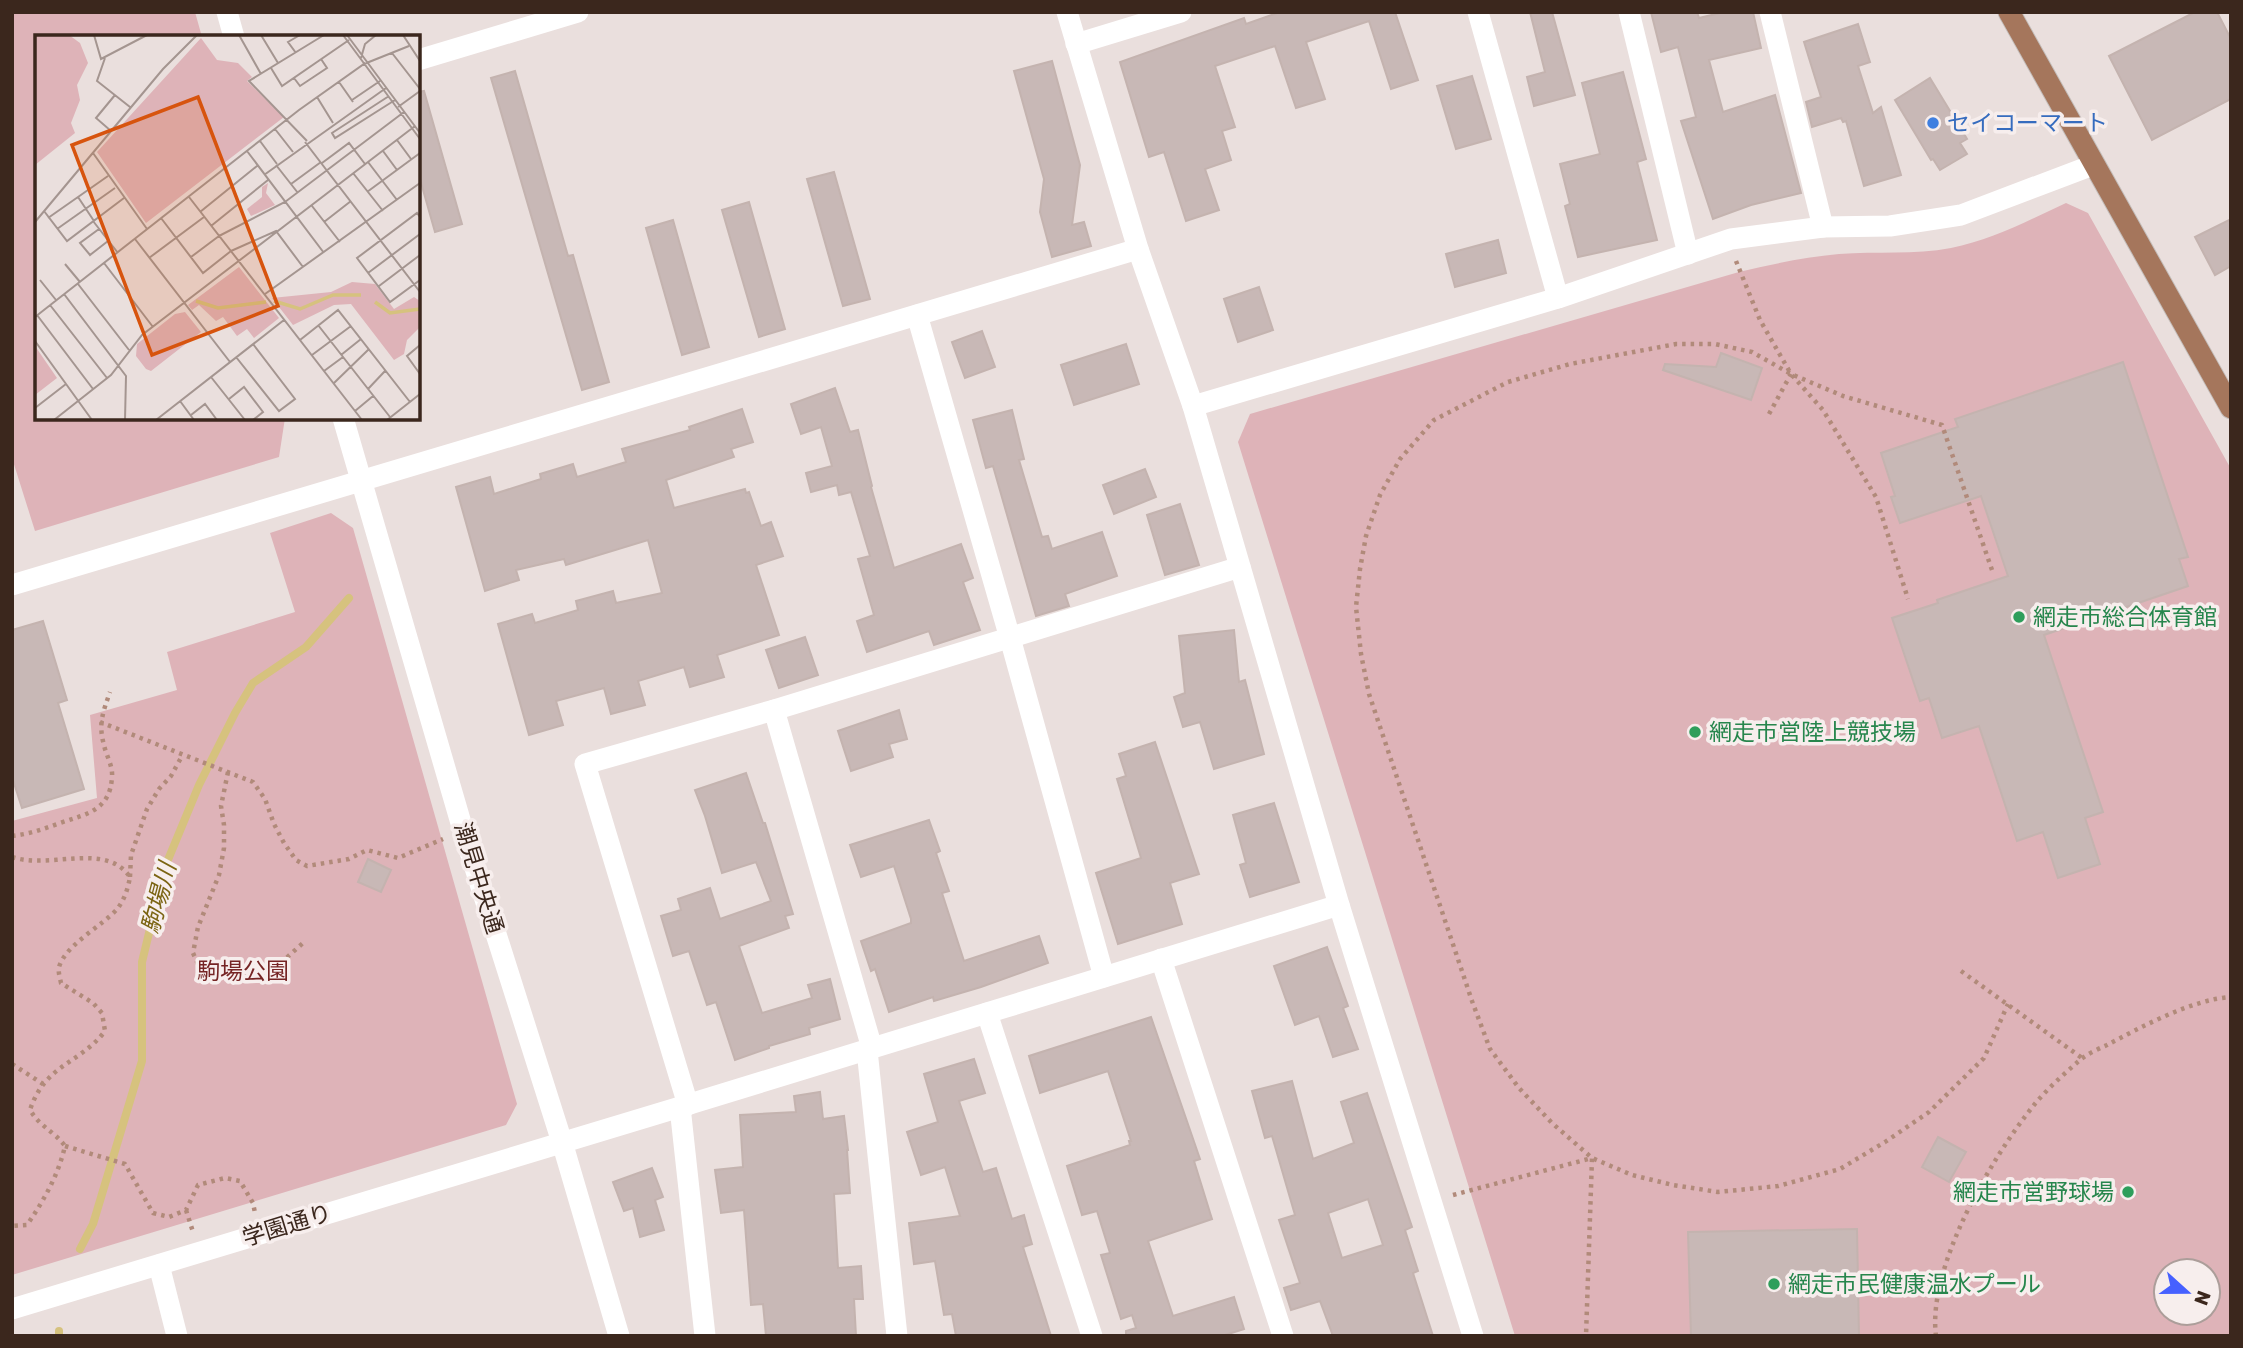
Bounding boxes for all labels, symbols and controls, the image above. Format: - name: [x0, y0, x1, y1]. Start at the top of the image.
- inset map: [35, 35, 420, 420]
- place label: セイコーマート: [1947, 109, 2108, 137]
- marker: セイコーマート: [1925, 115, 1941, 131]
- place label: 網走市総合体育館: [2033, 603, 2217, 631]
- marker: 網走市総合体育館: [2011, 609, 2027, 625]
- place label: 網走市営陸上競技場: [1709, 718, 1916, 746]
- marker: 網走市営陸上競技場: [1687, 724, 1703, 740]
- street label: 潮見中央通: [449, 819, 509, 937]
- water label: 駒場川: [136, 857, 183, 936]
- park label: 駒場公園: [197, 957, 289, 985]
- place label: 網走市営野球場: [1953, 1178, 2114, 1206]
- marker: 網走市営野球場: [2120, 1184, 2136, 1200]
- street label: 学園通り: [239, 1198, 335, 1252]
- north arrow: [2152, 1257, 2222, 1327]
- place label: 網走市民健康温水プール: [1788, 1270, 2041, 1298]
- marker: 網走市民健康温水プール: [1766, 1276, 1782, 1292]
- text: N: [2189, 1287, 2216, 1308]

